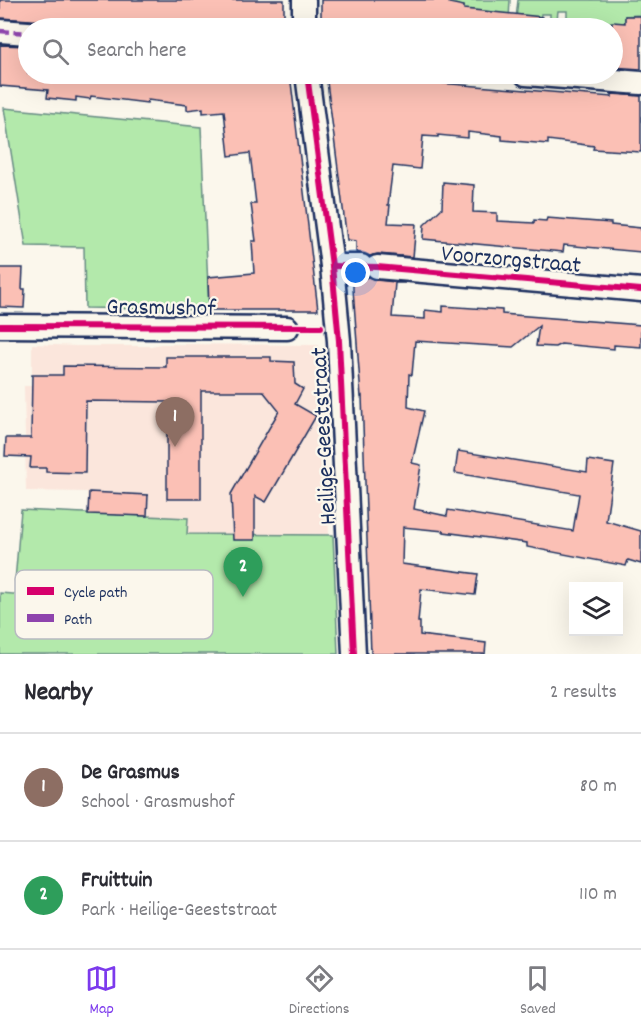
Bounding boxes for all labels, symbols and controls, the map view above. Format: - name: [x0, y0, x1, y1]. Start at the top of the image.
- search box: [18, 18, 623, 84]
- icon: search: [39, 35, 72, 68]
- text: Search here: [87, 36, 186, 67]
- street label: Voorzorgstraat: [440, 238, 582, 284]
- your location: [341, 258, 370, 287]
- street label: Grasmushof: [106, 291, 217, 327]
- street label: Heilige-Geeststraat: [303, 346, 347, 526]
- pin: 1: [156, 398, 195, 447]
- pin: 2: [224, 548, 262, 597]
- legend: [15, 570, 213, 639]
- text: Cycle path: [64, 582, 127, 605]
- map controls: [569, 582, 623, 636]
- button: layers: [569, 582, 623, 636]
- text: Path: [64, 609, 92, 632]
- text: Nearby: [24, 675, 92, 712]
- text: 2 results: [550, 679, 617, 707]
- text: De Grasmus: [81, 758, 180, 789]
- text: 1: [41, 773, 46, 801]
- text: 80 m: [580, 773, 617, 801]
- text: School · Grasmushof: [81, 789, 235, 817]
- text: Fruittuin: [81, 866, 152, 897]
- text: 2: [39, 881, 48, 909]
- text: 110 m: [579, 881, 617, 909]
- text: Park · Heilige-Geeststraat: [81, 897, 277, 925]
- tab: Map: [85, 962, 118, 1021]
- tab: Directions: [289, 962, 349, 1021]
- tab: Saved: [520, 962, 556, 1021]

